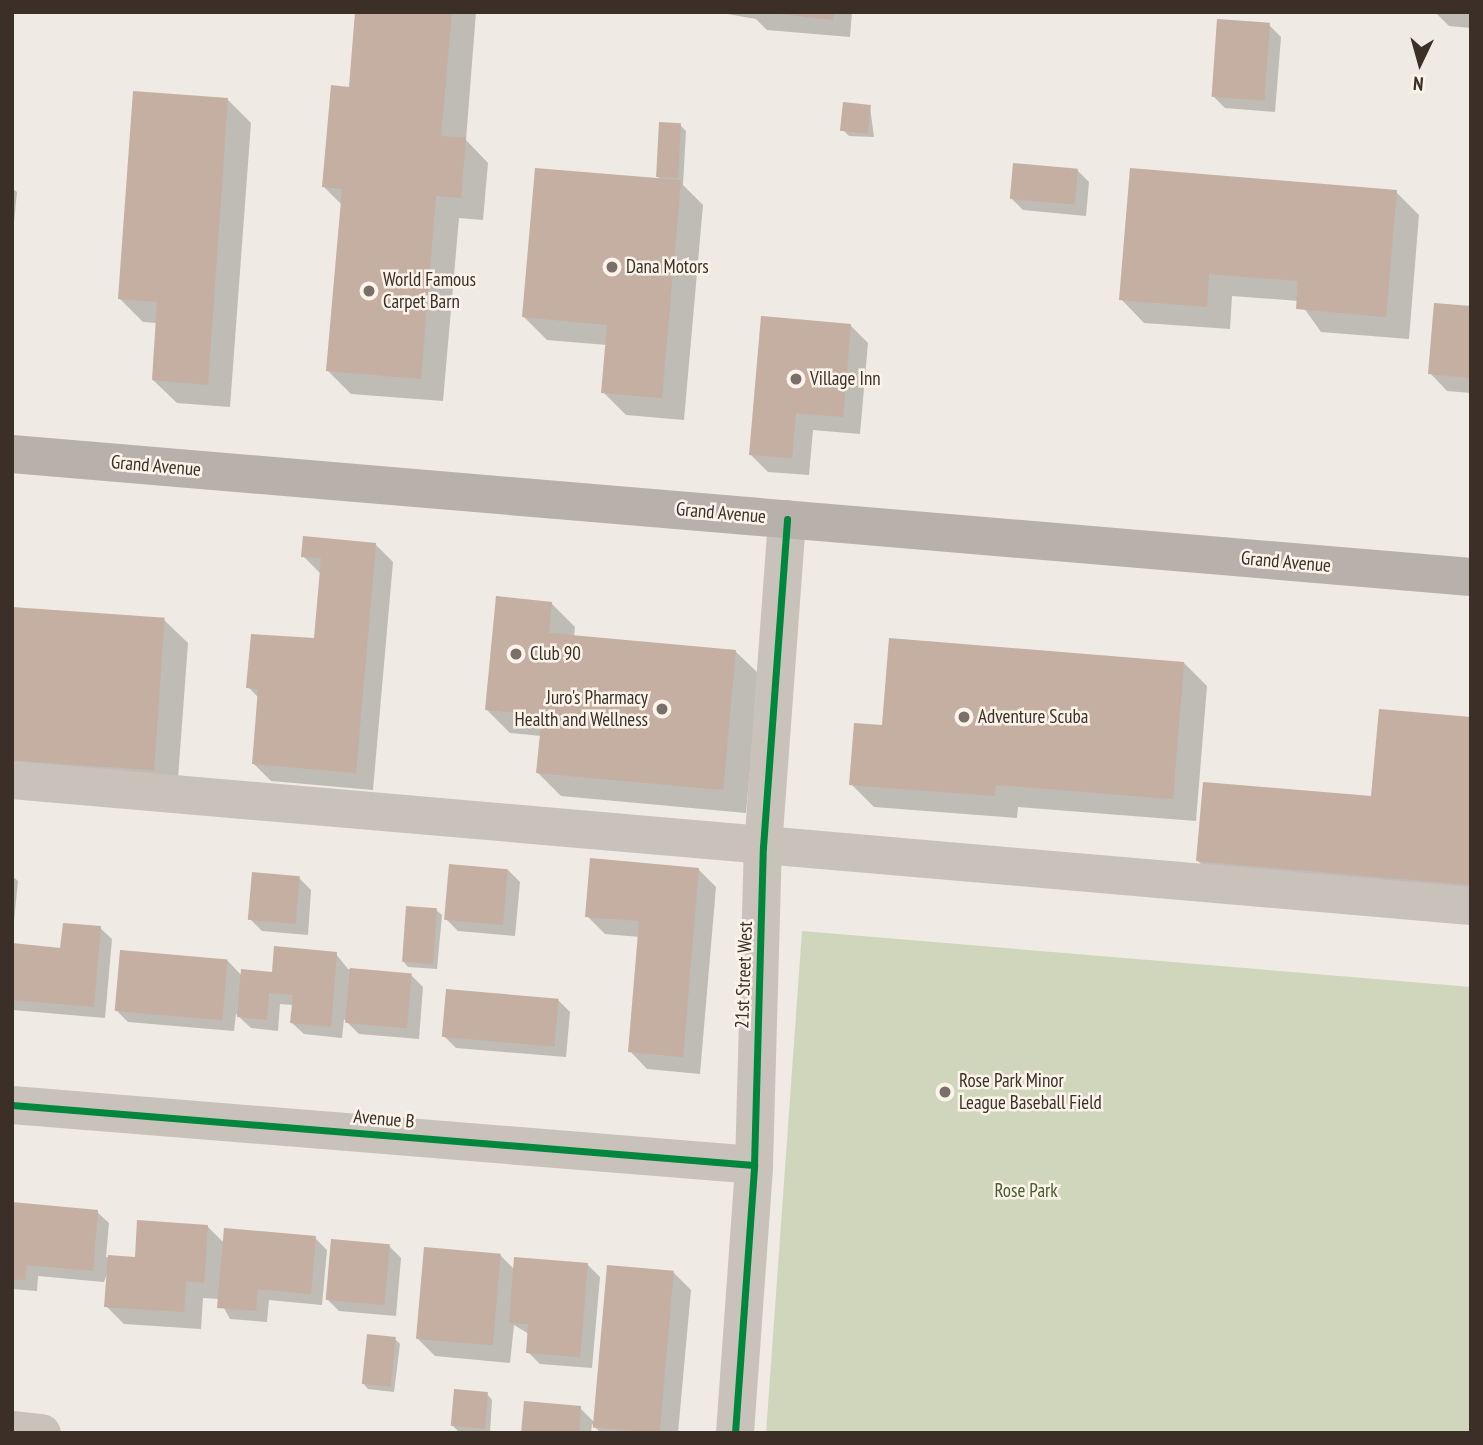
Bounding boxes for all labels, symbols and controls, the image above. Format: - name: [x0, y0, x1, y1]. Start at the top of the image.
- north arrow: [1385, 28, 1455, 98]
- text: N: [1412, 72, 1424, 96]
- place label: Dana Motors: [626, 256, 709, 278]
- marker: Dana Motors: [604, 259, 620, 275]
- place label: World Famous Carpet Barn: [383, 269, 476, 313]
- marker: World Famous Carpet Barn: [361, 283, 377, 299]
- place label: Village Inn: [810, 368, 881, 390]
- marker: Village Inn: [788, 371, 804, 387]
- street label: Grand Avenue: [110, 451, 202, 481]
- street label: Grand Avenue: [675, 498, 767, 528]
- street label: Grand Avenue: [1240, 547, 1332, 577]
- place label: Club 90: [530, 643, 581, 665]
- marker: Club 90: [508, 646, 524, 662]
- place label: Juro's Pharmacy Health and Wellness: [514, 687, 648, 731]
- marker: Juro's Pharmacy Health and Wellness: [654, 701, 670, 717]
- place label: Adventure Scuba: [978, 706, 1088, 728]
- marker: Adventure Scuba: [956, 709, 972, 725]
- street label: 21st Street West: [731, 921, 757, 1029]
- place label: Rose Park Minor League Baseball Field: [959, 1070, 1102, 1114]
- marker: Rose Park Minor League Baseball Field: [937, 1084, 953, 1100]
- street label: Avenue B: [353, 1105, 415, 1133]
- park label: Rose Park: [994, 1180, 1058, 1202]

